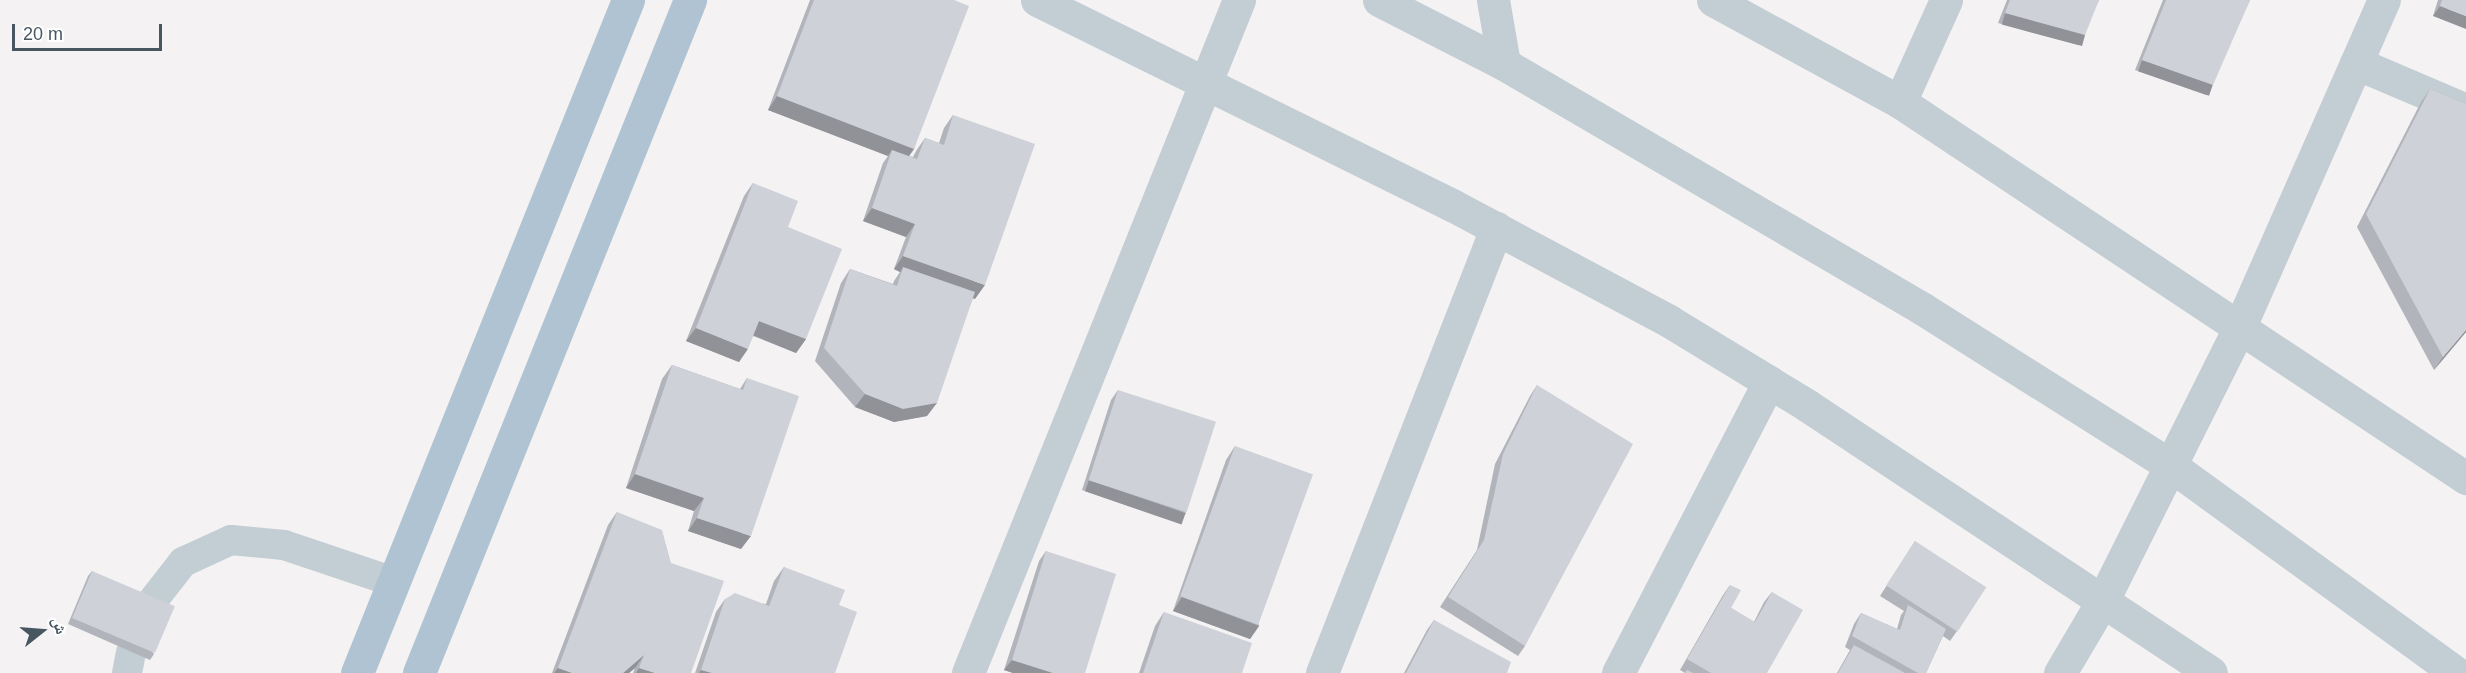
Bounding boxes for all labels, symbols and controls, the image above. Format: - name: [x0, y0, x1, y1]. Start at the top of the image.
- scale bar: [15, 12, 165, 50]
- text: 20 m: [23, 24, 63, 44]
- north arrow: [12, 601, 72, 661]
- text: ش: [49, 615, 70, 636]

